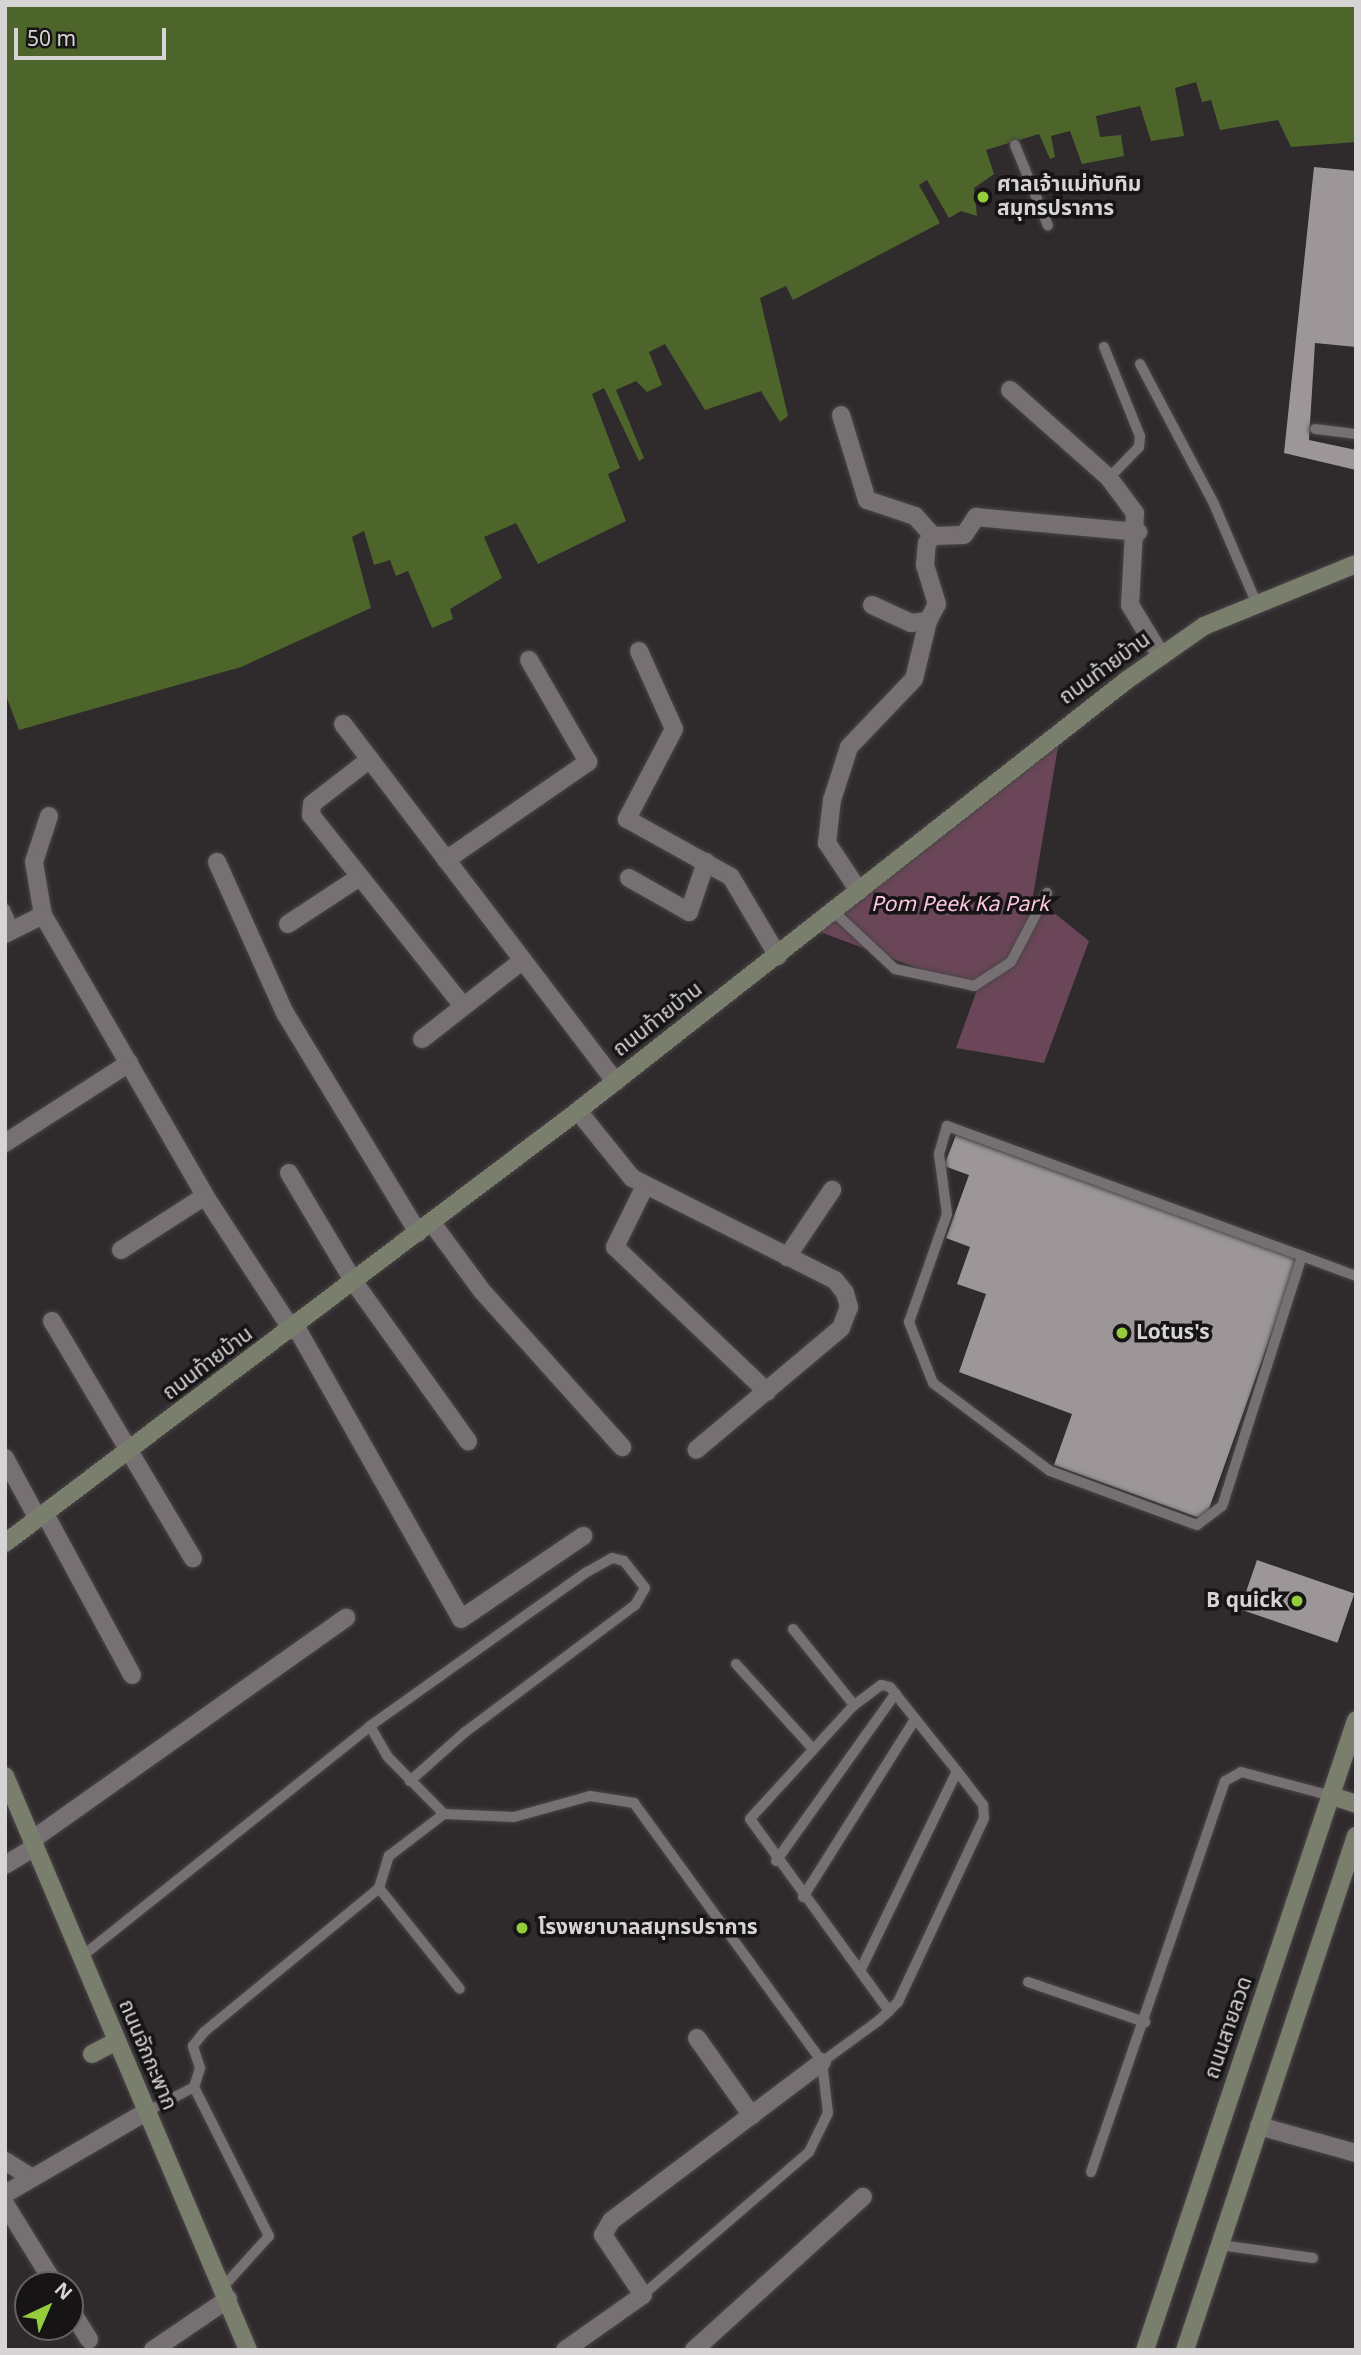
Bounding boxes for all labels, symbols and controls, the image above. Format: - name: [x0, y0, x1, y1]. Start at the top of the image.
- scale bar: [18, 14, 170, 58]
- text: 50 m: [27, 24, 76, 55]
- place label: ศาลเจ้าแม่ทับทิม สมุทรปราการ: [997, 172, 1141, 222]
- marker: ศาลเจ้าแม่ทับทิม สมุทรปราการ: [975, 189, 991, 205]
- street label: ถนนท้ายบ้าน: [1055, 628, 1155, 710]
- park label: Pom Peek Ka Park: [871, 892, 1049, 918]
- street label: ถนนท้ายบ้าน: [608, 977, 708, 1063]
- place label: Lotus's: [1136, 1320, 1210, 1346]
- street label: ถนนท้ายบ้าน: [158, 1322, 258, 1406]
- marker: Lotus's: [1114, 1325, 1130, 1341]
- place label: B quick: [1206, 1588, 1283, 1614]
- marker: B quick: [1289, 1593, 1305, 1609]
- place label: โรงพยาบาลสมุทรปราการ: [538, 1915, 758, 1941]
- marker: โรงพยาบาลสมุทรปราการ: [512, 1918, 532, 1938]
- street label: ถนนสายลวด: [1200, 1973, 1258, 2083]
- street label: ถนนจักกะพาก: [112, 1996, 182, 2114]
- north arrow: [14, 2271, 84, 2341]
- text: N: [47, 2276, 78, 2308]

